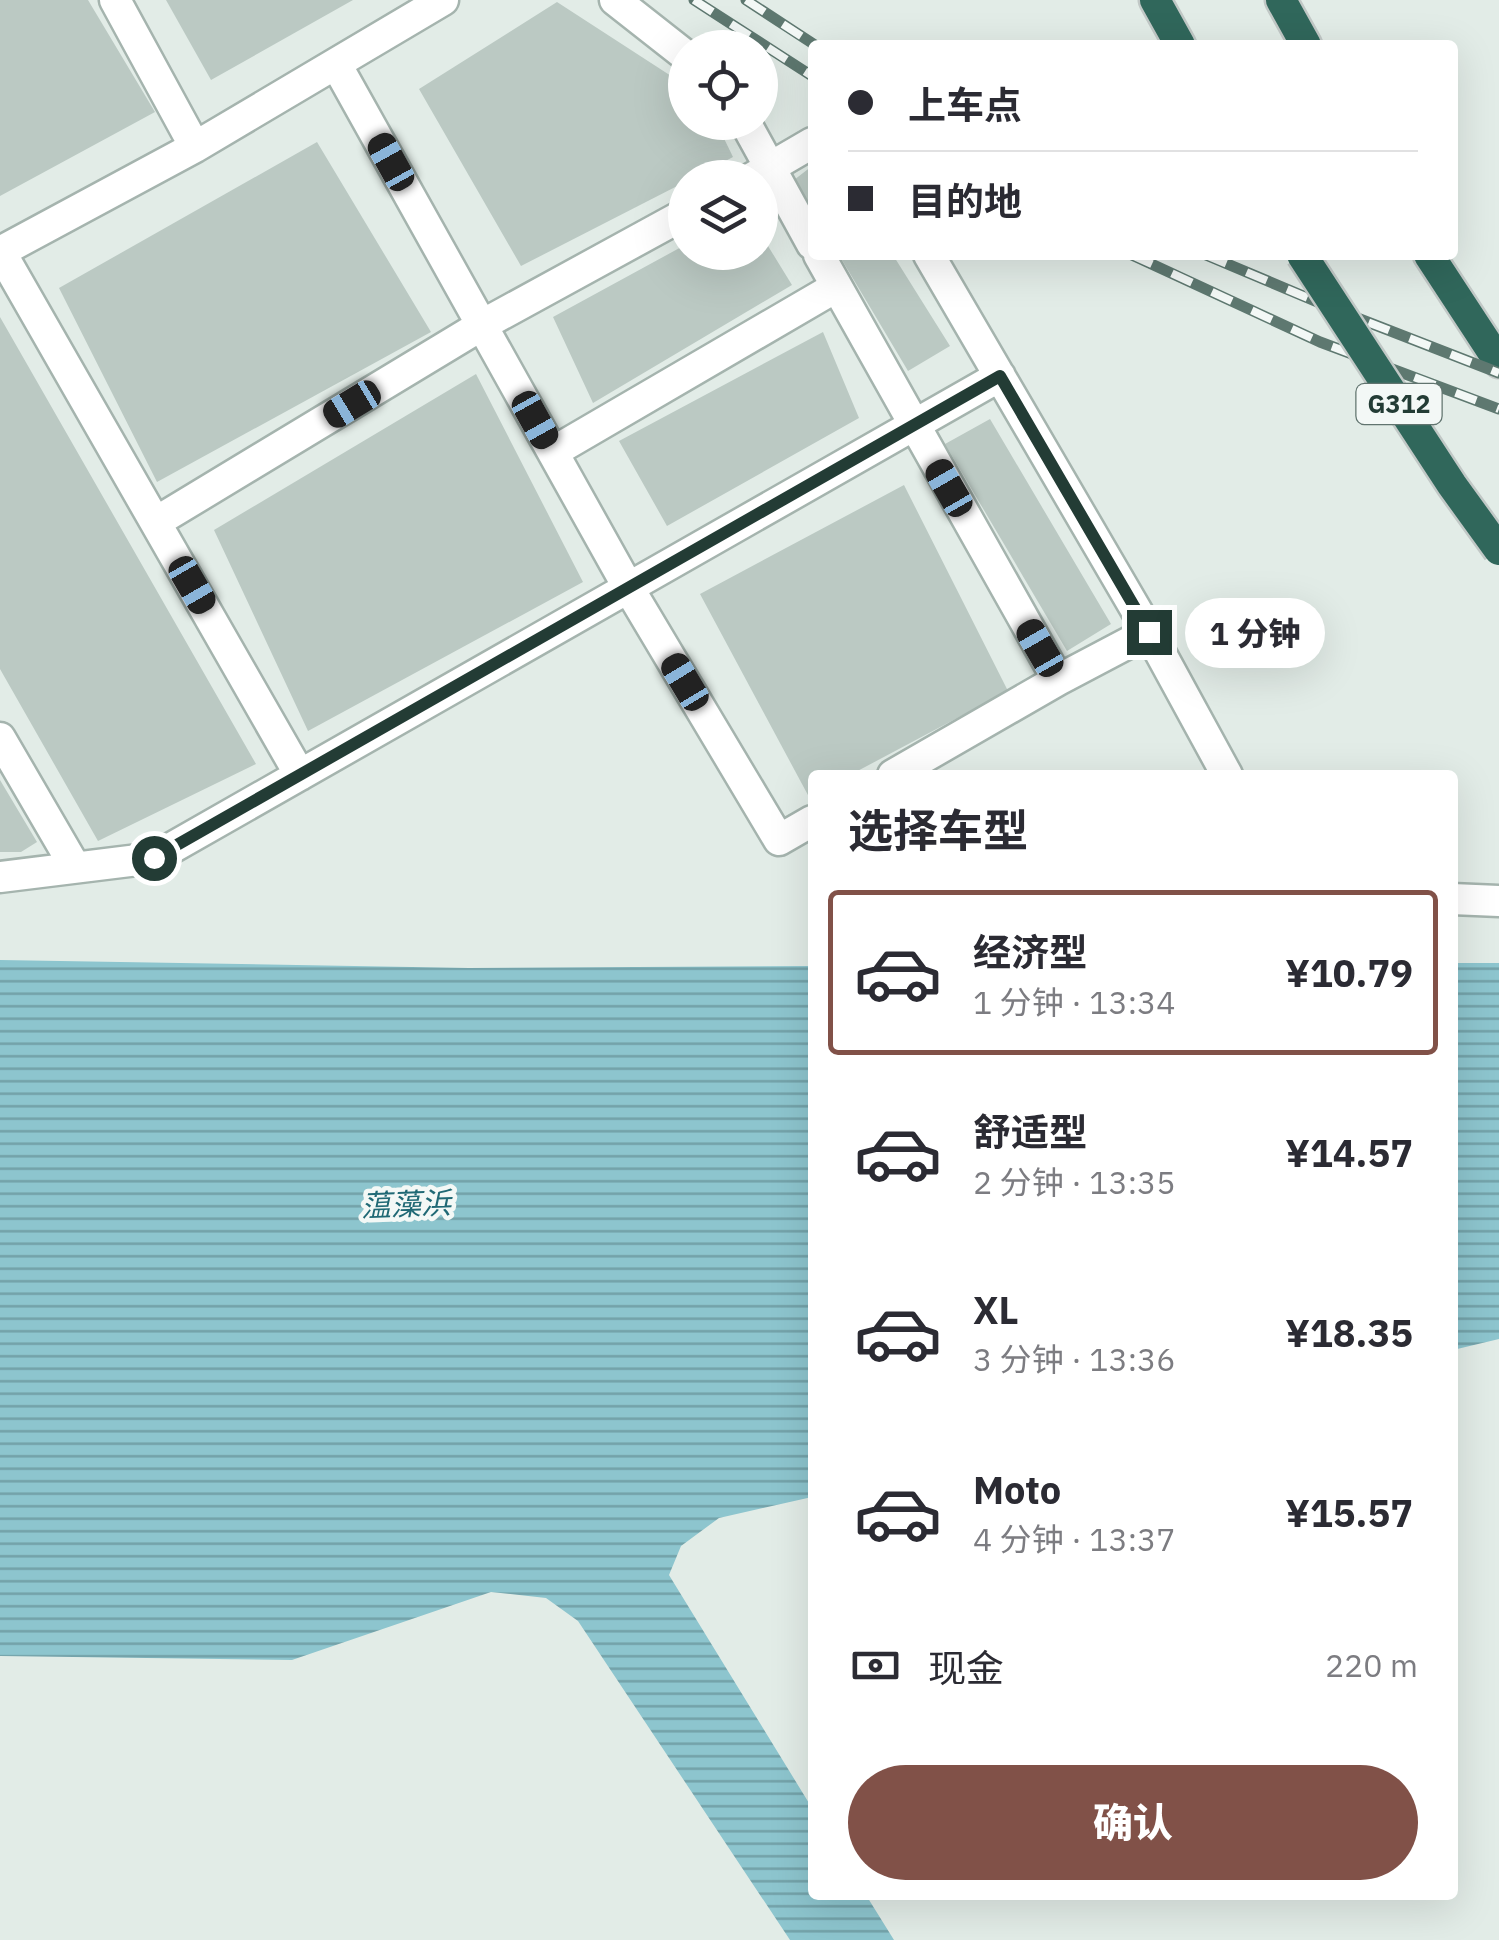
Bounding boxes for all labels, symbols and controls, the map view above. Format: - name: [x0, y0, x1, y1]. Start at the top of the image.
- map controls: [668, 30, 778, 270]
- button: locate: [668, 30, 778, 140]
- text: 上车点: [908, 80, 1022, 129]
- car: [363, 128, 419, 196]
- button: layers: [668, 160, 778, 270]
- text: 目的地: [908, 176, 1022, 225]
- car: [319, 376, 385, 432]
- road number: G312: [1356, 384, 1442, 424]
- car: [507, 386, 563, 454]
- car: [921, 455, 977, 521]
- car: [164, 552, 220, 618]
- callout: 1 分钟: [1184, 597, 1324, 667]
- route end: [1127, 610, 1172, 655]
- text: 1 分钟: [1210, 612, 1300, 654]
- car: [1012, 615, 1068, 681]
- car: [657, 649, 713, 715]
- text: 选择车型: [848, 801, 1028, 859]
- route start: [132, 836, 177, 881]
- text: 经济型: [973, 927, 1087, 976]
- icon: car: [853, 928, 943, 1018]
- text: ¥10.79: [1285, 948, 1413, 997]
- text: 1 分钟 · 13:34: [973, 981, 1175, 1023]
- text: 舒适型: [973, 1107, 1087, 1156]
- icon: car: [853, 1108, 943, 1198]
- text: ¥14.57: [1285, 1128, 1413, 1177]
- text: 2 分钟 · 13:35: [973, 1161, 1175, 1203]
- water label: 蕰藻浜: [360, 1182, 455, 1225]
- text: XL: [973, 1285, 1019, 1334]
- icon: car: [853, 1288, 943, 1378]
- text: ¥18.35: [1285, 1308, 1413, 1357]
- text: 3 分钟 · 13:36: [973, 1338, 1175, 1380]
- text: Moto: [973, 1465, 1061, 1514]
- icon: car: [853, 1468, 943, 1558]
- text: ¥15.57: [1285, 1488, 1413, 1537]
- text: 4 分钟 · 13:37: [973, 1518, 1175, 1560]
- icon: cash: [848, 1638, 903, 1693]
- text: 现金: [928, 1643, 1004, 1692]
- text: 220 m: [1325, 1644, 1418, 1686]
- button: 确认: [848, 1765, 1418, 1880]

